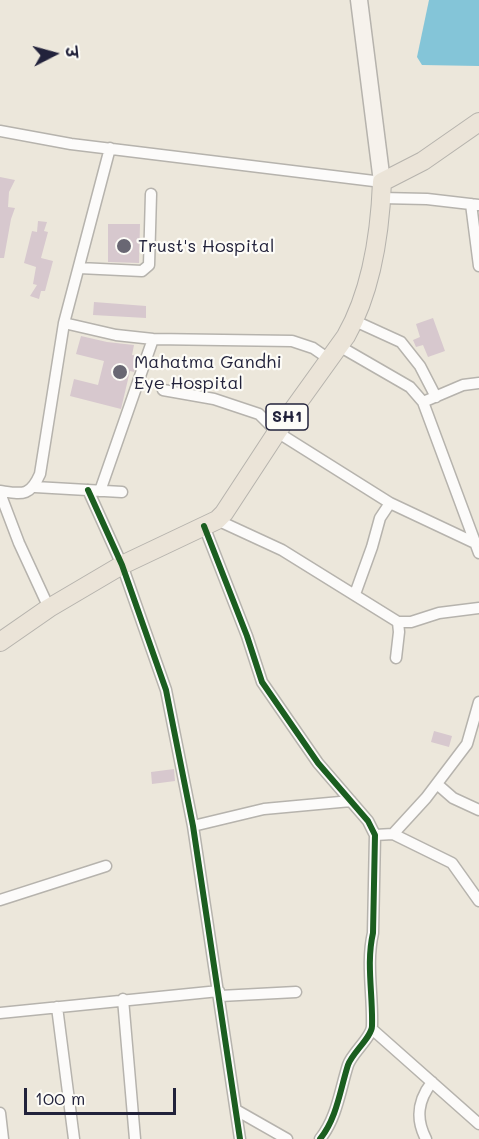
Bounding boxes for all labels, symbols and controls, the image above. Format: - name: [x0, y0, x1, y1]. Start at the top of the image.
- north arrow: [24, 24, 84, 84]
- text: उ: [61, 46, 83, 58]
- place label: Trust's Hospital: [138, 235, 275, 257]
- marker: Trust's Hospital: [115, 237, 133, 255]
- place label: Mahatma Gandhi Eye Hospital: [134, 351, 282, 394]
- marker: Mahatma Gandhi Eye Hospital: [111, 363, 129, 381]
- road number: SH1: [266, 404, 308, 430]
- scale bar: [27, 1076, 178, 1114]
- text: 100 m: [35, 1086, 85, 1110]

